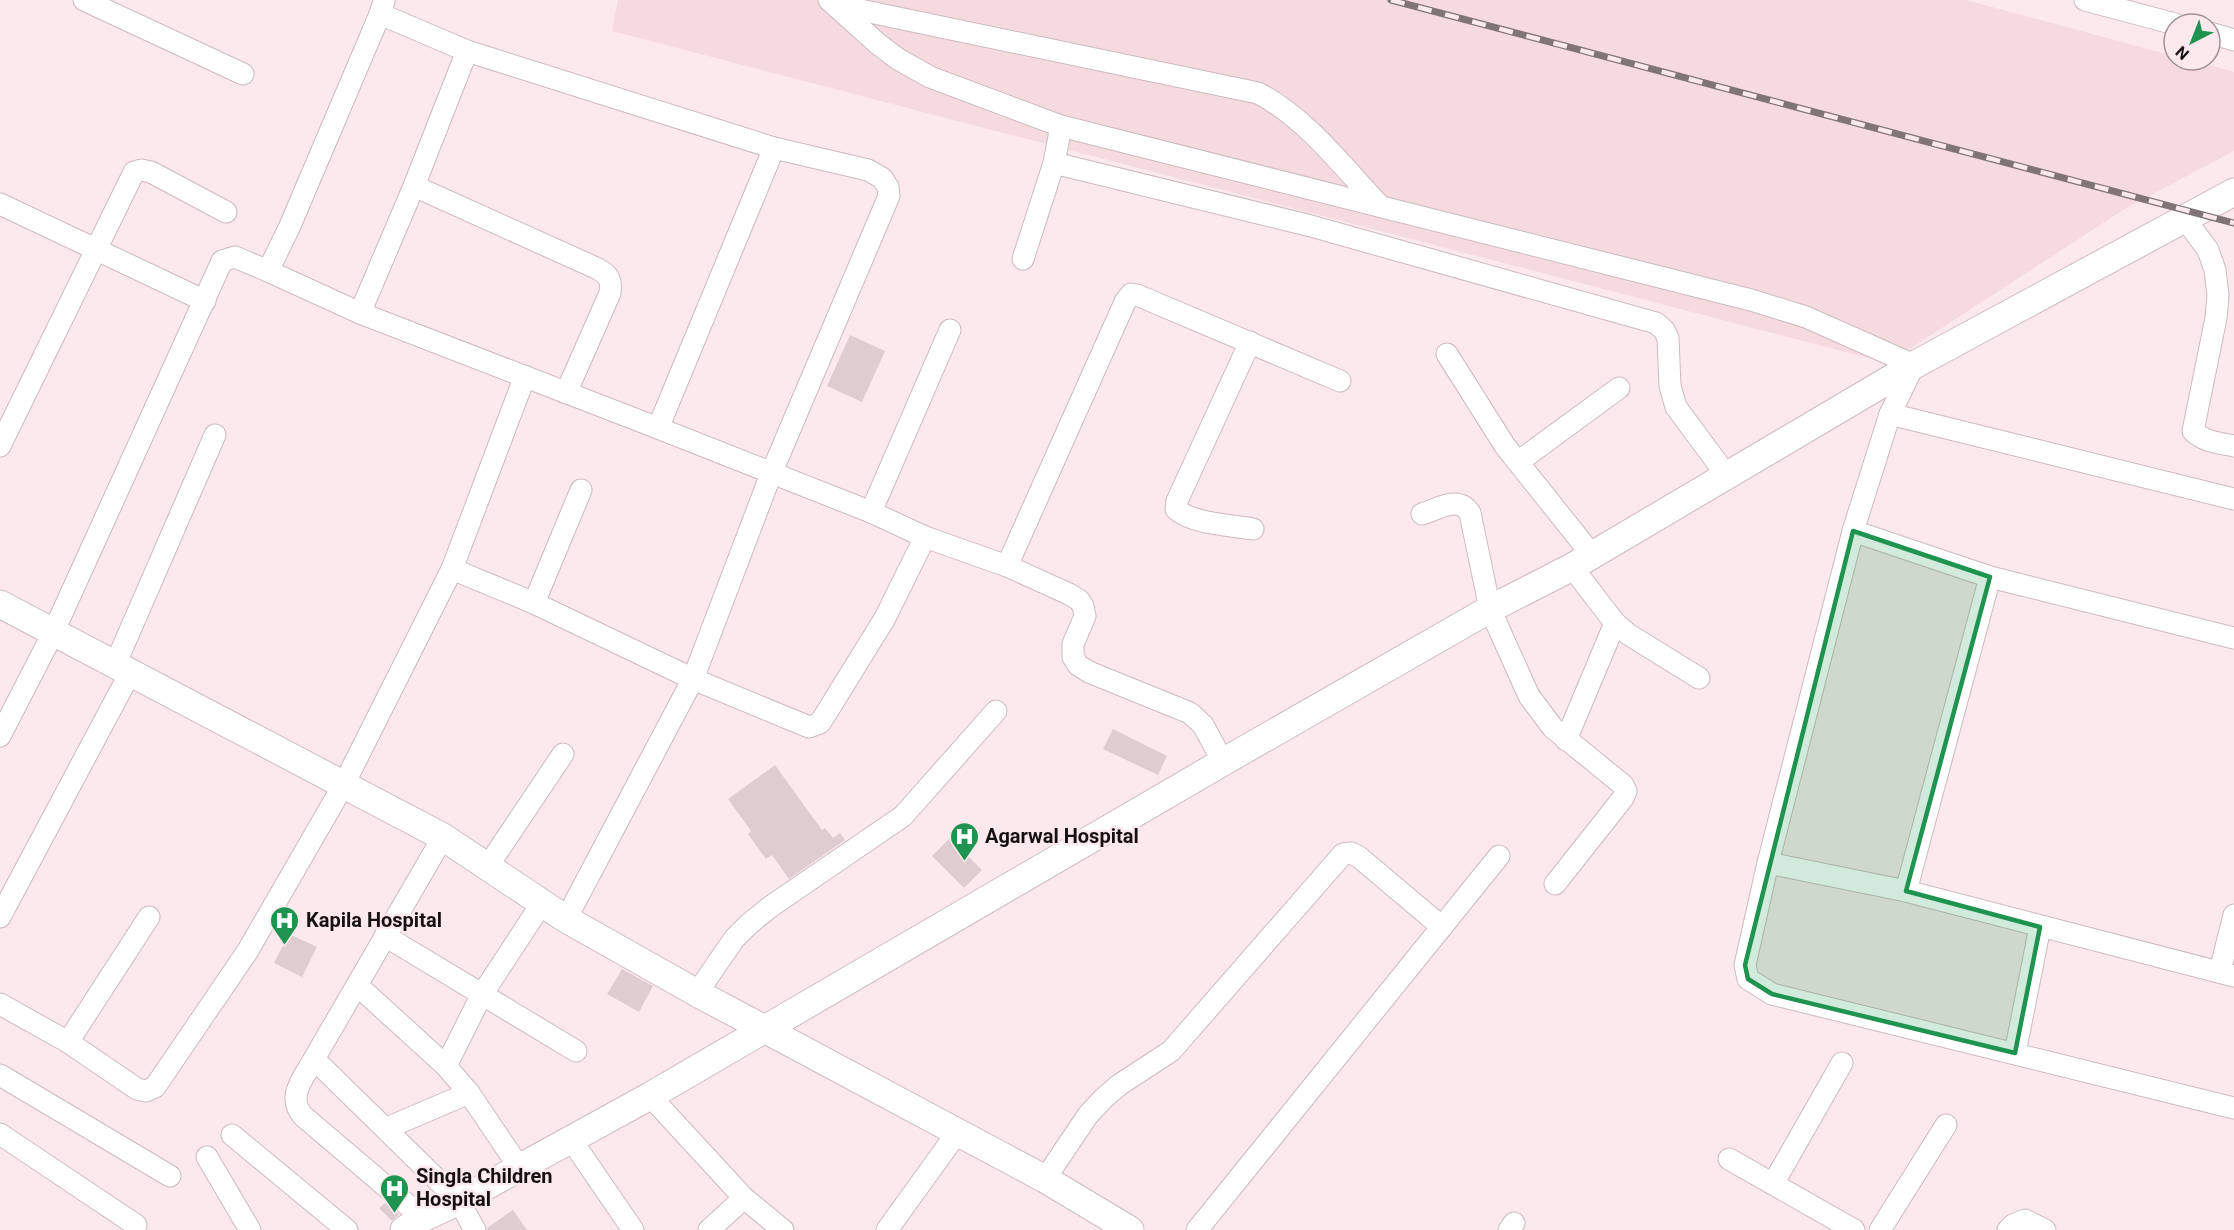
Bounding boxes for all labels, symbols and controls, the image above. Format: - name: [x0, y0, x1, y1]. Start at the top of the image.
- north arrow: [2162, 12, 2222, 72]
- text: N: [2172, 42, 2193, 64]
- hospital icon: Agarwal Hospital: [948, 820, 980, 862]
- place label: Agarwal Hospital: [985, 824, 1139, 848]
- hospital icon: Kapila Hospital: [269, 904, 301, 946]
- place label: Kapila Hospital: [306, 908, 442, 932]
- place label: Singla Children Hospital: [416, 1164, 553, 1211]
- hospital icon: Singla Children Hospital: [379, 1172, 411, 1214]

